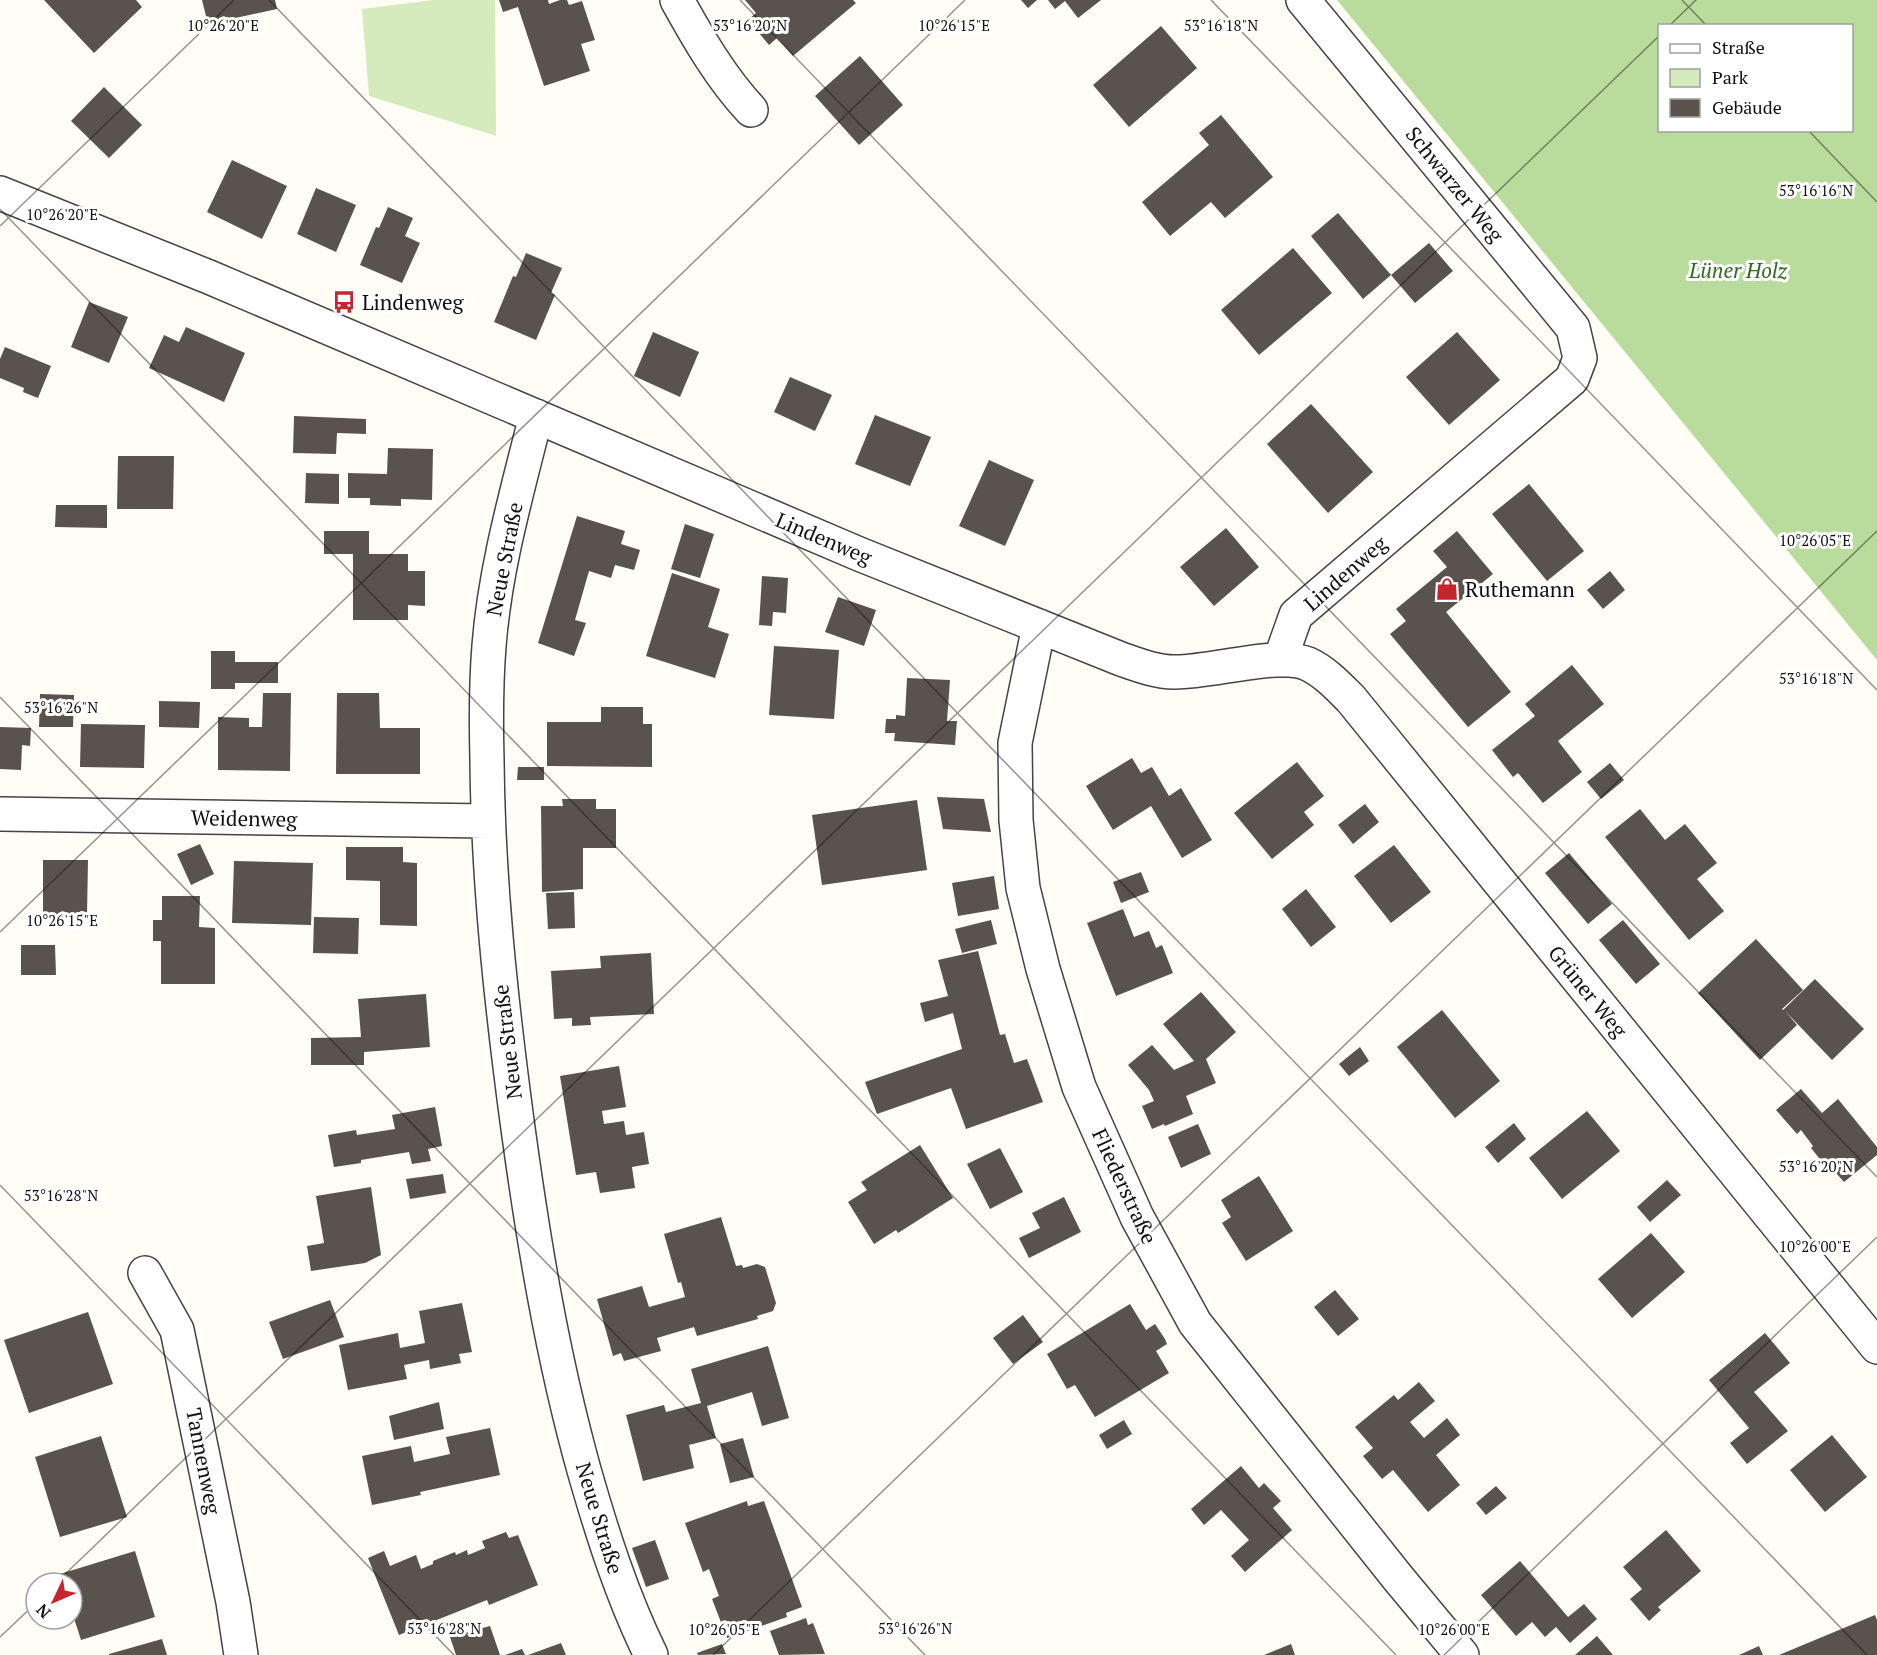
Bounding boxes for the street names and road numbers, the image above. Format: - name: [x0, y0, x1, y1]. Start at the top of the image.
- street label: Schwarzer Weg: [1400, 120, 1511, 248]
- street label: Neue Straße: [479, 500, 529, 618]
- street label: Lindenweg: [772, 505, 877, 571]
- street label: Lindenweg: [1297, 528, 1393, 617]
- street label: Weidenweg: [191, 803, 298, 833]
- street label: Grüner Weg: [1542, 939, 1634, 1044]
- street label: Neue Straße: [486, 983, 528, 1101]
- street label: Fliederstraße: [1086, 1124, 1164, 1248]
- street label: Tannenweg: [180, 1406, 228, 1517]
- street label: Neue Straße: [570, 1459, 630, 1577]

